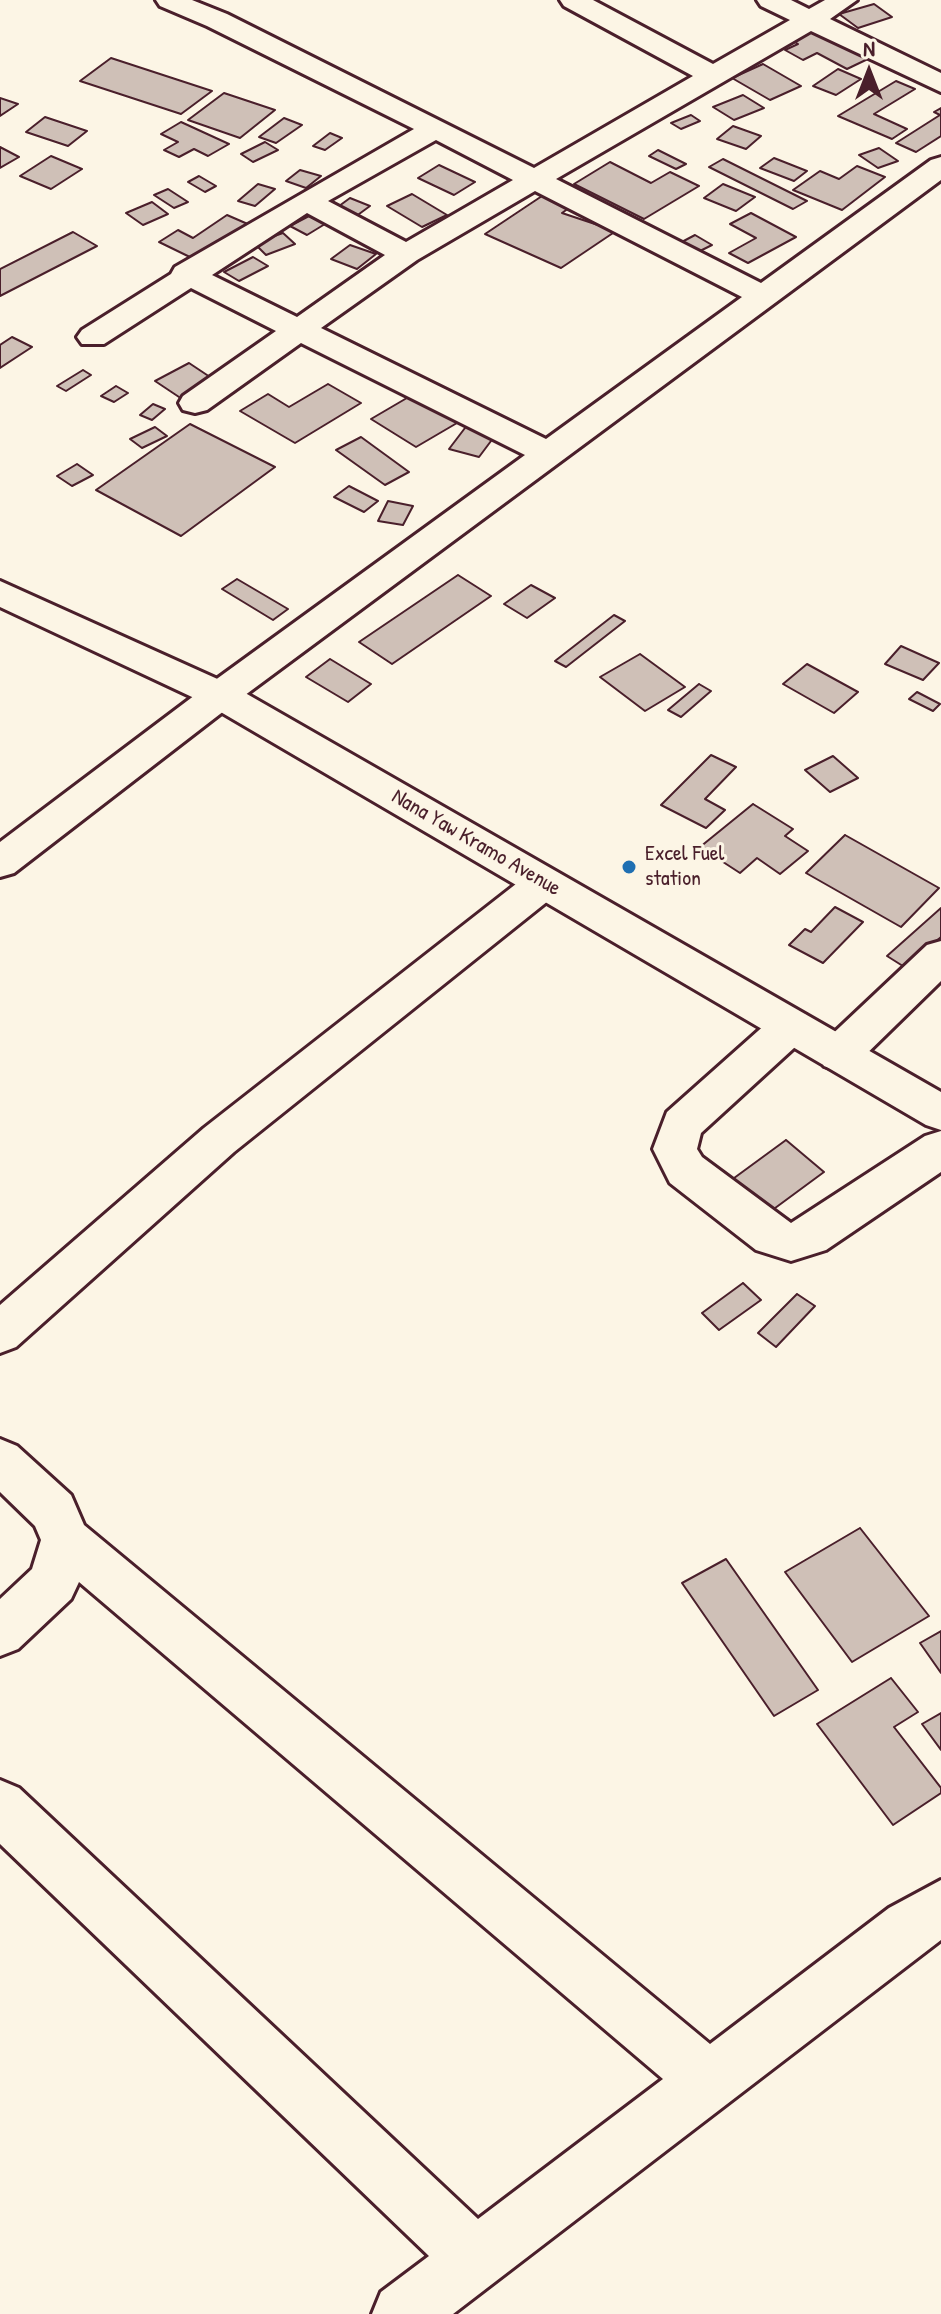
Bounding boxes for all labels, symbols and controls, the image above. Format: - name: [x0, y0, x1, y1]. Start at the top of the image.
- north arrow: [829, 32, 909, 112]
- text: N: [863, 33, 875, 63]
- street label: Nana Yaw Kramo Avenue: [387, 784, 565, 902]
- place label: Excel Fuel station: [645, 841, 724, 892]
- marker: Excel Fuel station: [620, 858, 638, 876]

